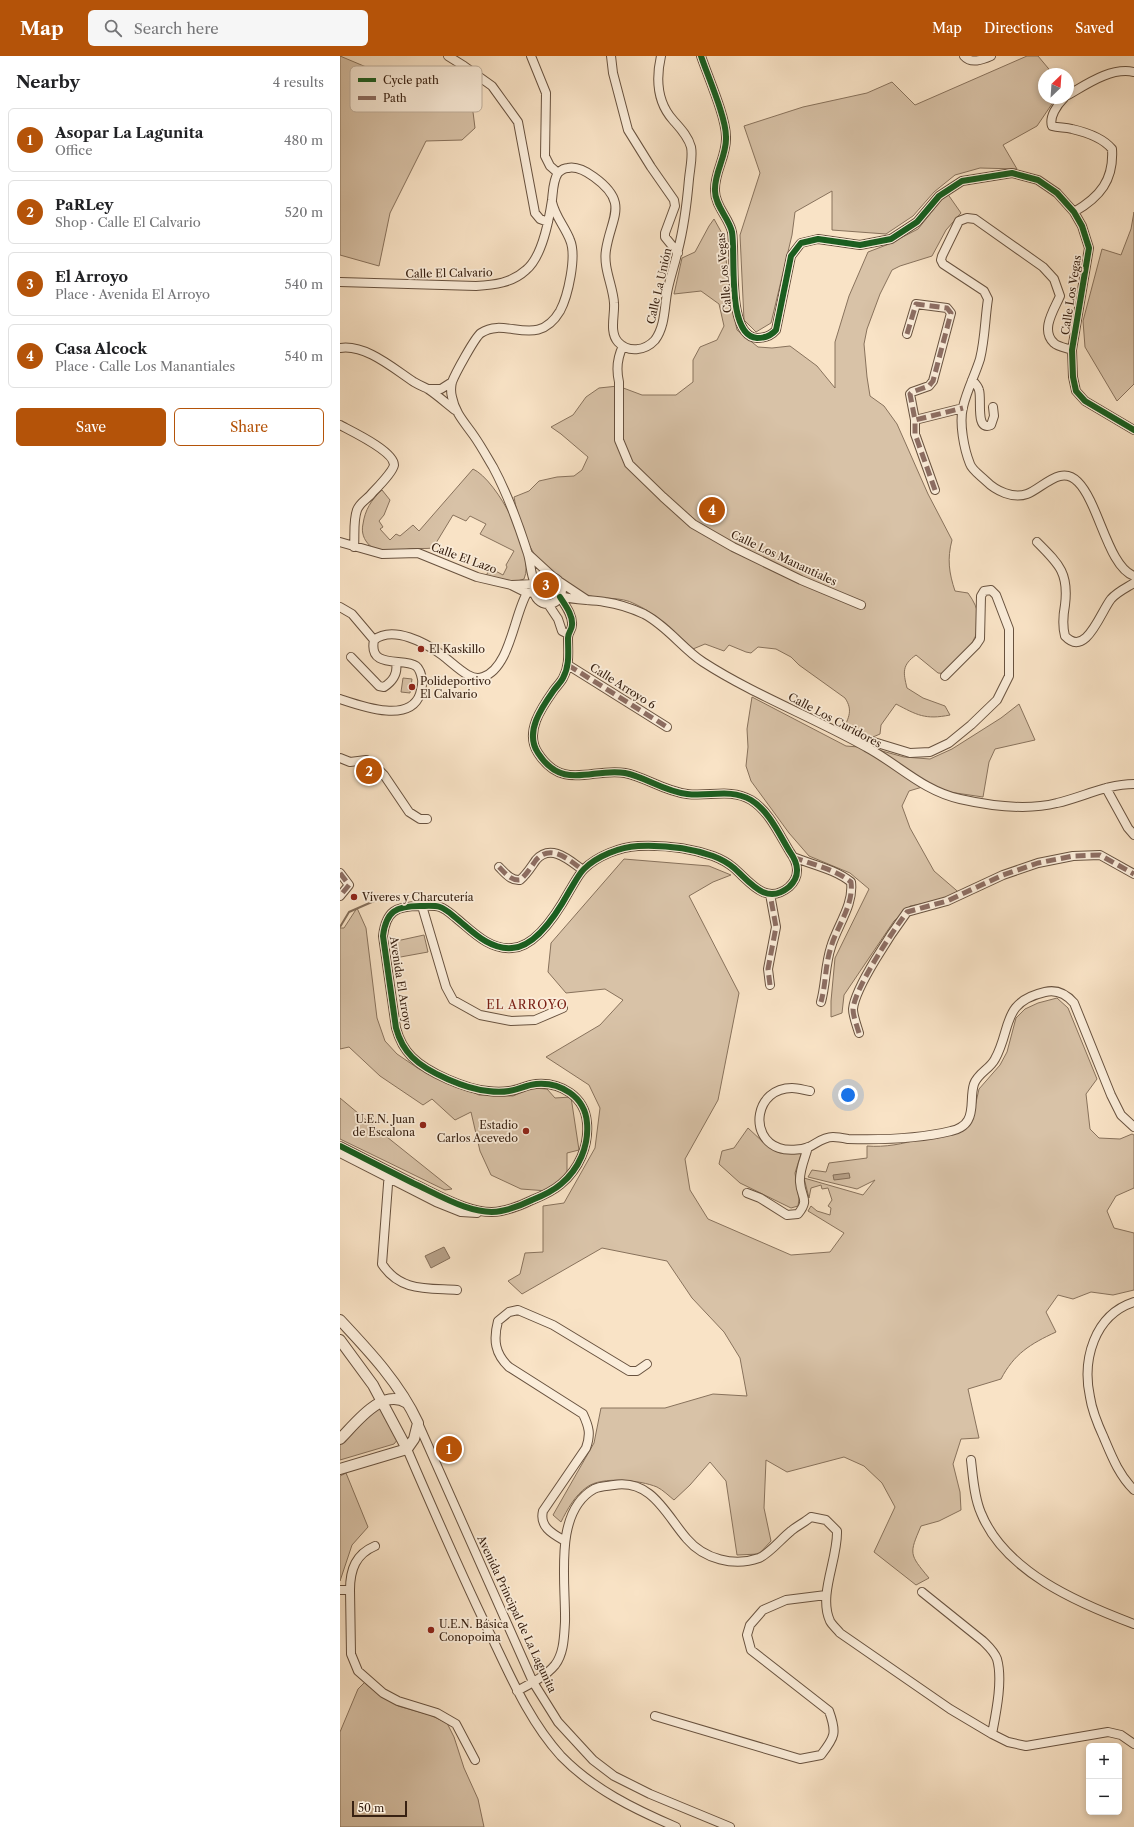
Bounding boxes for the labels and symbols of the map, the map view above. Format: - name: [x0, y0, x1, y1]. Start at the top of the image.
- legend: [350, 66, 482, 112]
- north arrow: [1038, 68, 1074, 104]
- text: Cycle path: [383, 73, 439, 87]
- text: Path: [383, 91, 407, 105]
- street label: Calle Los Vegas: [713, 232, 734, 314]
- street label: Calle La Unión: [643, 246, 675, 325]
- street label: Calle Los Vegas: [1058, 254, 1084, 336]
- street label: Calle El Calvario: [405, 265, 493, 281]
- pin: 4: [699, 495, 725, 525]
- street label: Calle Los Manantiales: [729, 527, 839, 589]
- street label: Calle El Lazo: [429, 540, 499, 576]
- pin: 3: [533, 570, 559, 600]
- place label: El Kaskillo: [429, 642, 485, 656]
- marker: El Kaskillo: [416, 644, 426, 654]
- street label: Calle Arroyo 6: [587, 660, 659, 712]
- place label: Polideportivo El Calvario: [420, 674, 491, 701]
- marker: Polideportivo El Calvario: [407, 682, 417, 692]
- street label: Calle Los Curidores: [786, 689, 884, 751]
- pin: 2: [356, 756, 382, 786]
- place label: Víveres y Charcutería: [361, 890, 474, 904]
- marker: Víveres y Charcutería: [349, 892, 359, 902]
- street label: Avenida El Arroyo: [387, 934, 415, 1031]
- district label: EL ARROYO: [486, 997, 568, 1012]
- your location: [838, 1085, 858, 1105]
- place label: U.E.N. Juan de Escalona: [353, 1112, 415, 1139]
- place label: Estadio Carlos Acevedo: [437, 1118, 518, 1145]
- marker: U.E.N. Juan de Escalona: [418, 1120, 428, 1130]
- marker: Estadio Carlos Acevedo: [521, 1126, 531, 1136]
- pin: 1: [436, 1434, 462, 1464]
- street label: Avenida Principal de La Lagunita: [474, 1532, 560, 1695]
- place label: U.E.N. Básica Conopoima: [439, 1617, 509, 1644]
- marker: U.E.N. Básica Conopoima: [426, 1625, 436, 1635]
- scale bar: [352, 1799, 407, 1818]

